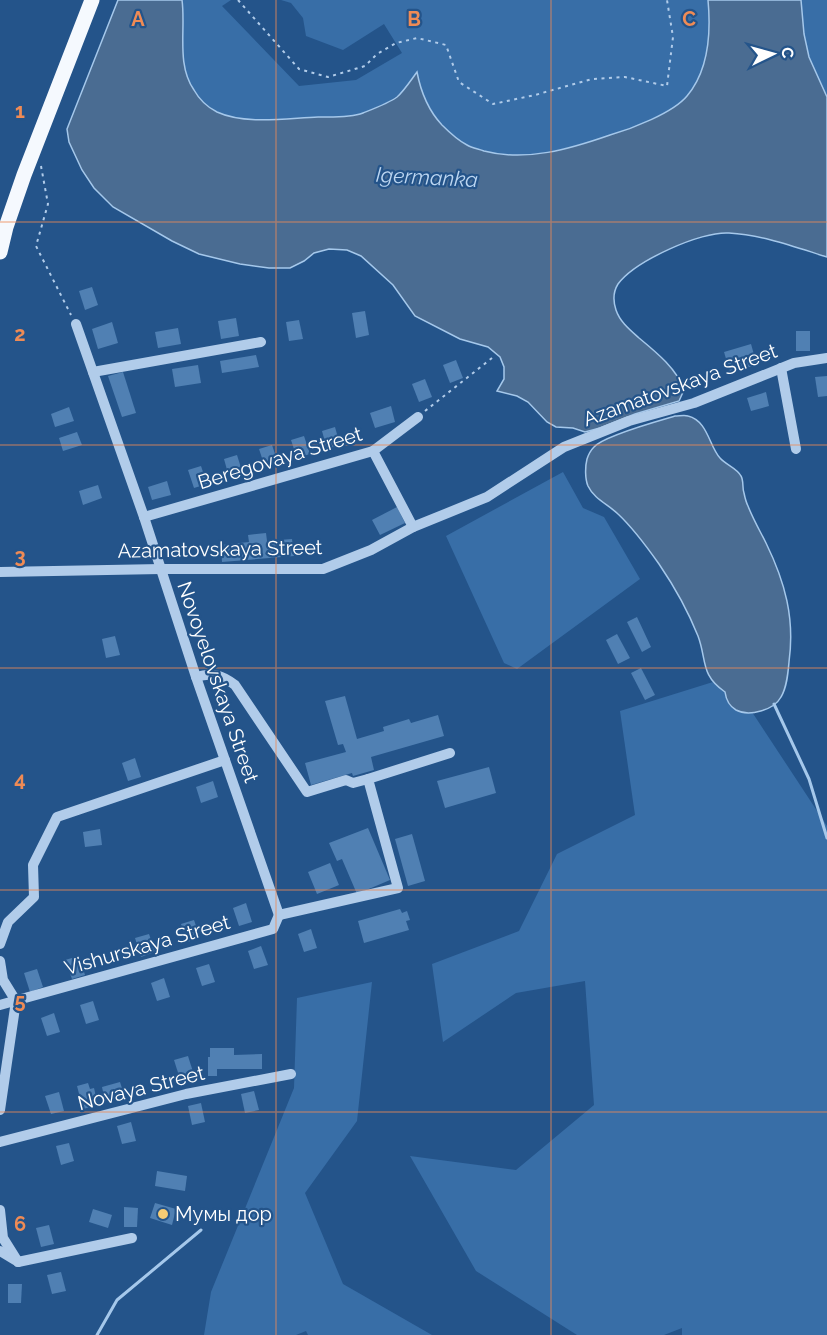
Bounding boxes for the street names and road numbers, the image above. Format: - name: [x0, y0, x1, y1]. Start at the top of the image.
- street label: Azamatovskaya Street: [580, 339, 781, 431]
- street label: Beregovaya Street: [195, 422, 365, 494]
- street label: Azamatovskaya Street: [117, 535, 323, 563]
- street label: Novoyelovskaya Street: [172, 578, 264, 786]
- street label: Vishurskaya Street: [62, 910, 233, 980]
- street label: Novaya Street: [75, 1061, 207, 1115]

